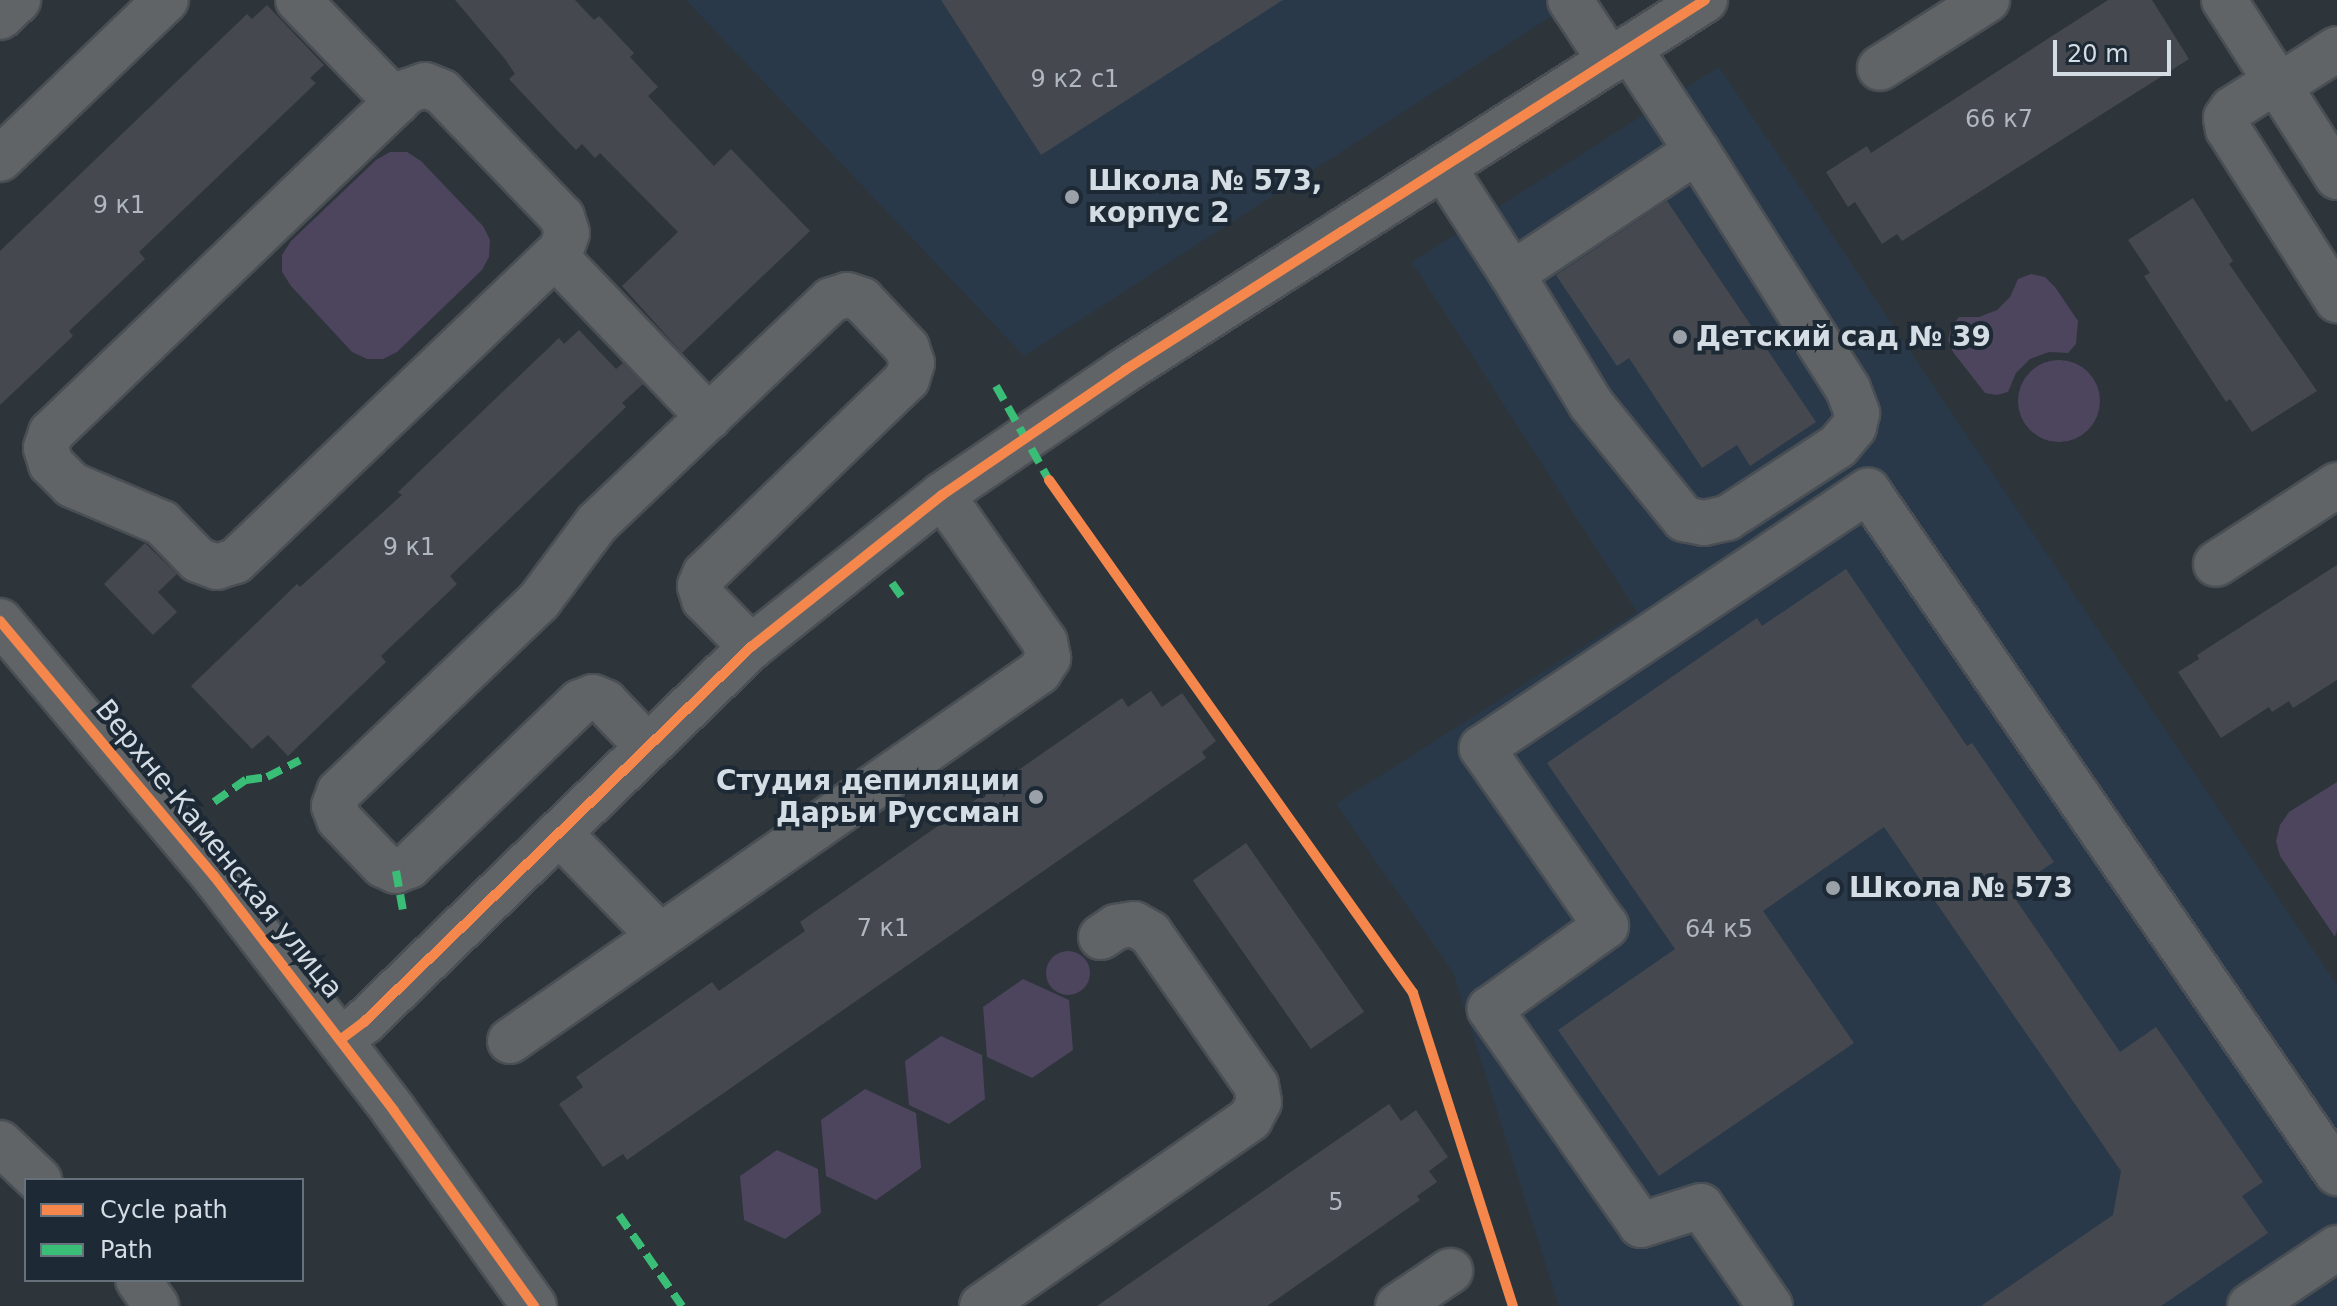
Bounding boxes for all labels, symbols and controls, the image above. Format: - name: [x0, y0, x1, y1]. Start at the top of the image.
- scale bar: [2057, 24, 2175, 74]
- text: 20 m: [2067, 40, 2129, 68]
- house number: 9 к2 с1: [1031, 66, 1119, 94]
- house number: 66 к7: [1965, 106, 2033, 134]
- place label: Школа № 573, корпус 2: [1088, 164, 1322, 230]
- marker: Школа № 573, корпус 2: [1063, 188, 1081, 206]
- house number: 9 к1: [93, 192, 145, 220]
- place label: Детский сад № 39: [1696, 320, 1991, 354]
- marker: Детский сад № 39: [1671, 328, 1689, 346]
- house number: 9 к1: [383, 534, 435, 562]
- street label: Верхне-Каменская улица: [88, 693, 350, 1005]
- place label: Студия депиляции Дарьи Руссман: [716, 764, 1020, 830]
- marker: Студия депиляции Дарьи Руссман: [1027, 788, 1045, 806]
- place label: Школа № 573: [1849, 871, 2073, 905]
- marker: Школа № 573: [1824, 879, 1842, 897]
- house number: 7 к1: [857, 915, 909, 943]
- house number: 64 к5: [1685, 916, 1753, 944]
- legend: [24, 1178, 304, 1282]
- house number: 5: [1328, 1189, 1344, 1217]
- text: Cycle path: [100, 1196, 228, 1224]
- text: Path: [100, 1236, 153, 1264]

